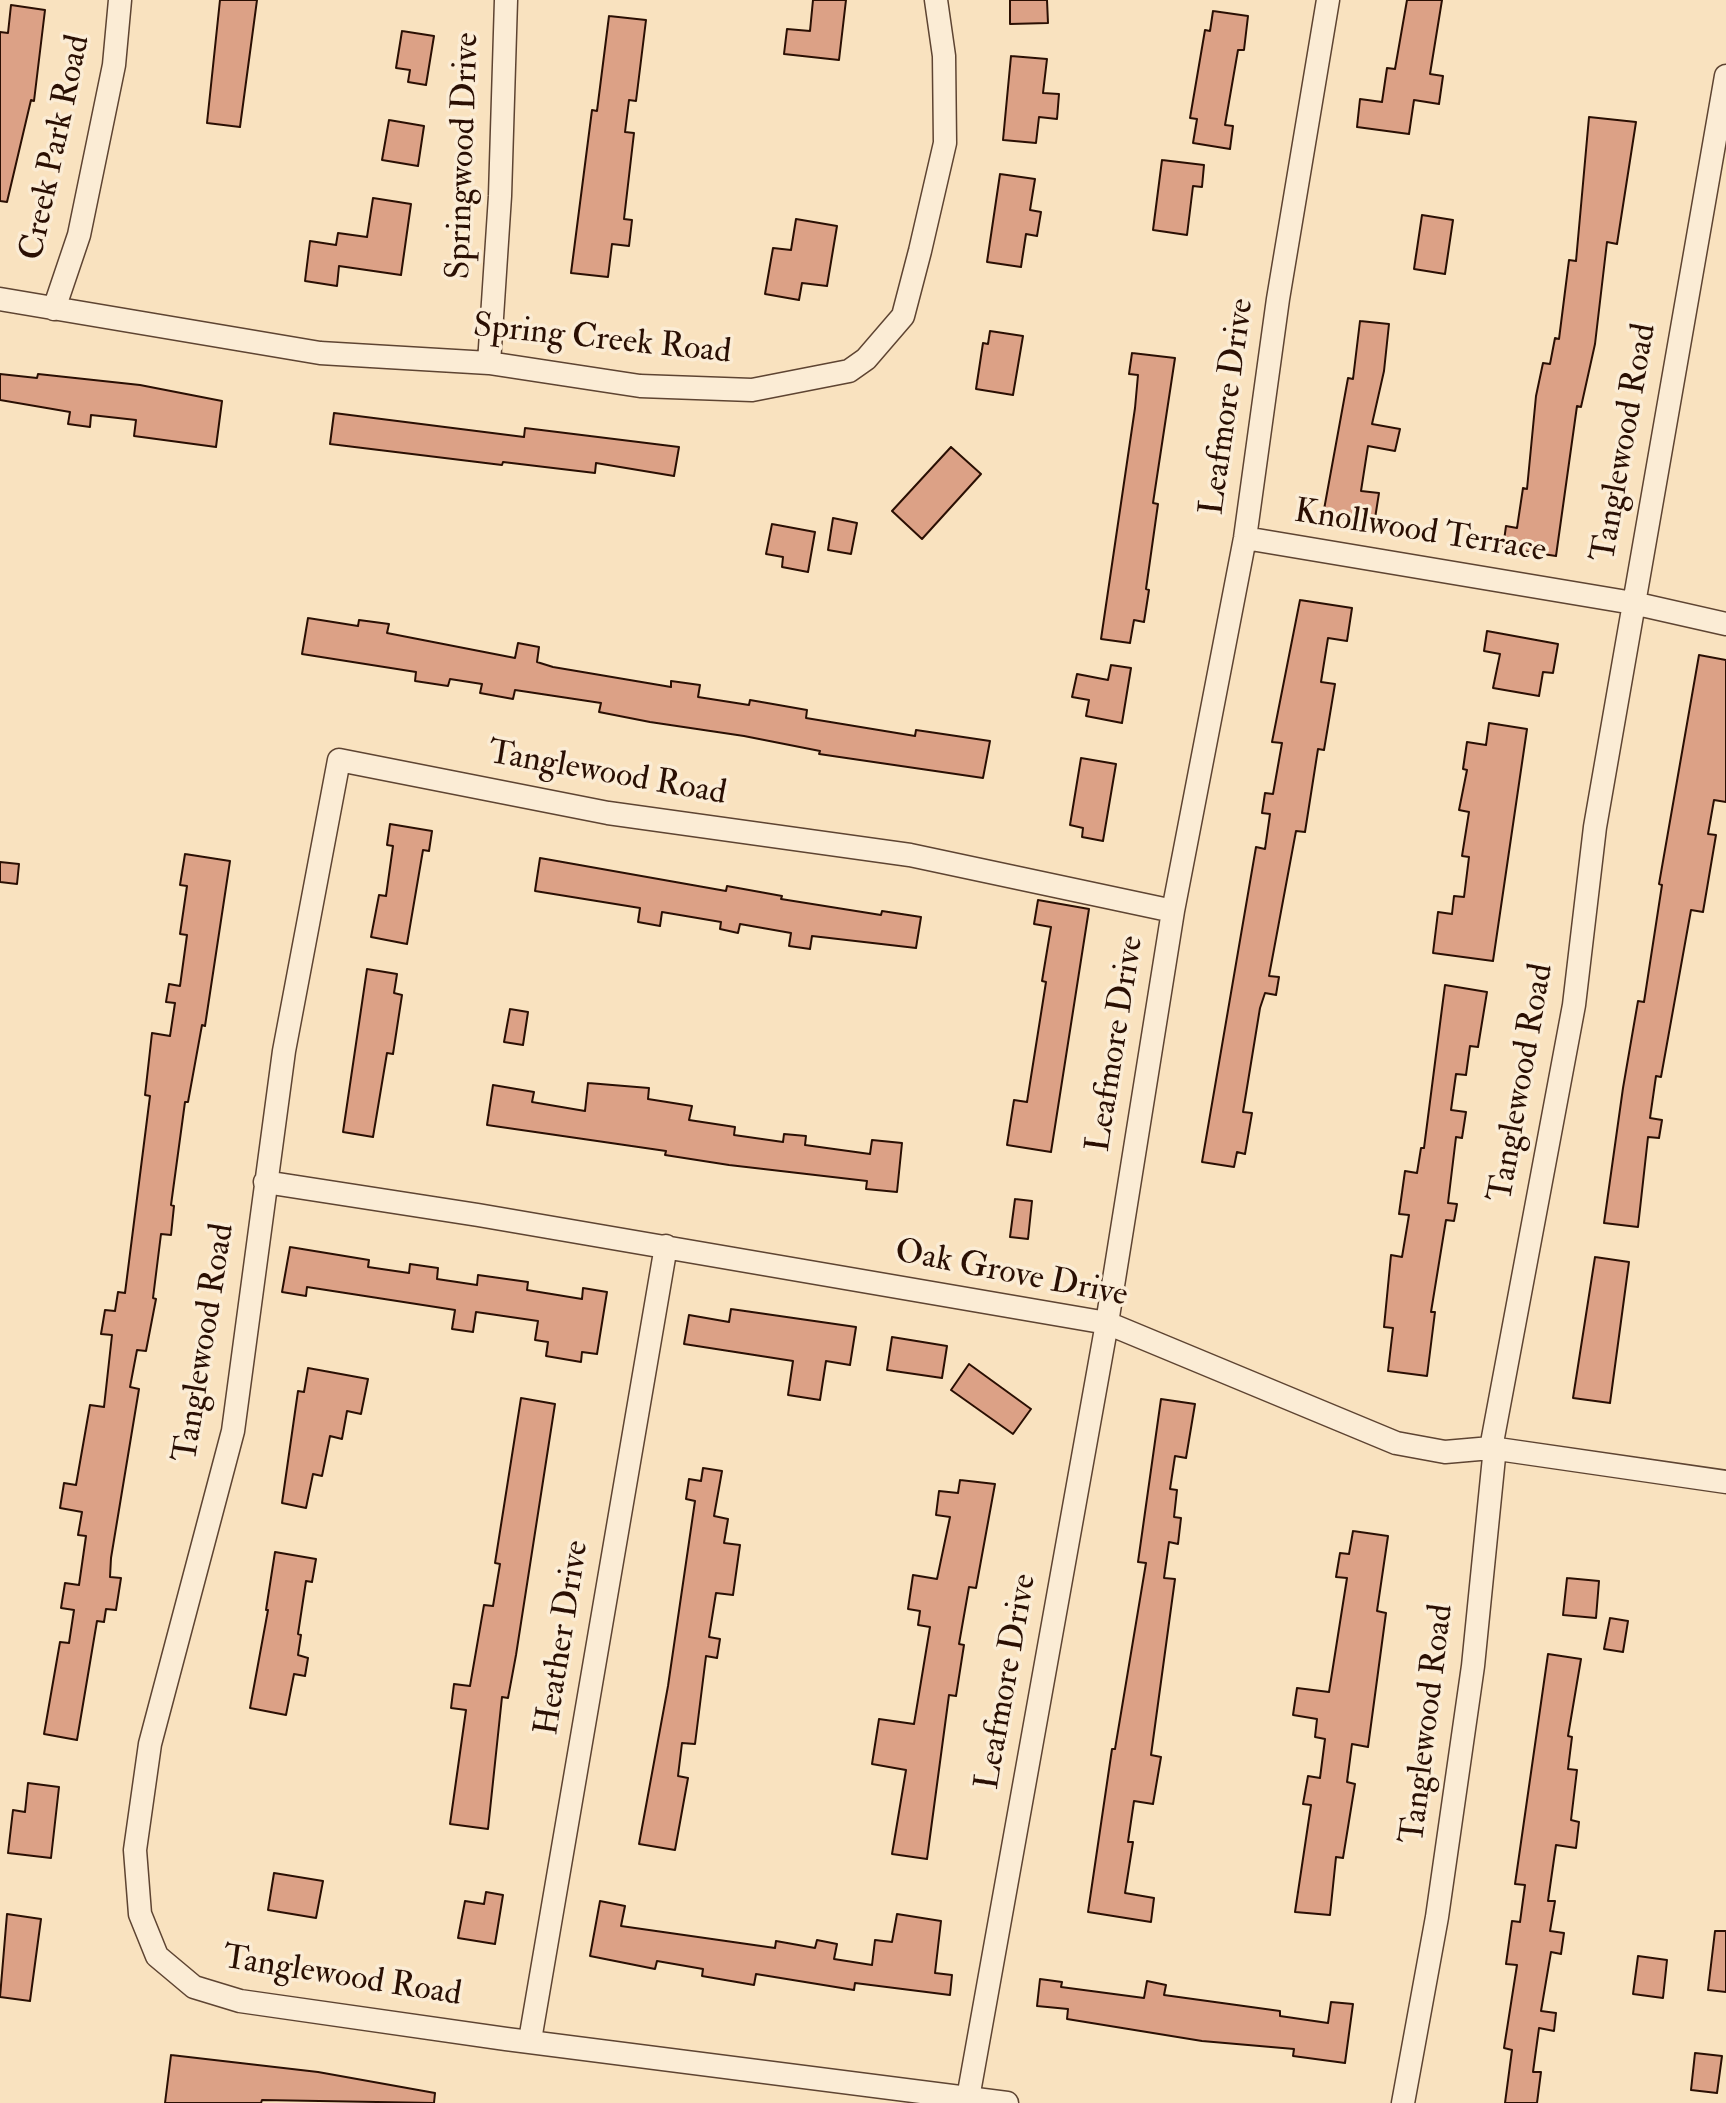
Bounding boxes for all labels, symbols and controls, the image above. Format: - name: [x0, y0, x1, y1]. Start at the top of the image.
- street label: Creek Park Road: [13, 32, 101, 264]
- street label: Springwood Drive: [440, 32, 490, 280]
- street label: Leafmore Drive: [1194, 296, 1264, 518]
- street label: Spring Creek Road: [471, 307, 733, 375]
- street label: Tanglewood Road: [1585, 321, 1667, 565]
- street label: Knollwood Terrace: [1291, 493, 1549, 573]
- street label: Tanglewood Road: [485, 734, 729, 816]
- street label: Leafmore Drive: [1080, 933, 1154, 1155]
- street label: Tanglewood Road: [1482, 961, 1564, 1205]
- street label: Tanglewood Road: [167, 1221, 245, 1465]
- street label: Oak Grove Drive: [891, 1232, 1131, 1318]
- street label: Heather Drive: [528, 1538, 600, 1738]
- street label: Leafmore Drive: [969, 1571, 1047, 1793]
- street label: Tanglewood Road: [1394, 1602, 1464, 1846]
- street label: Tanglewood Road: [220, 1939, 464, 2017]

